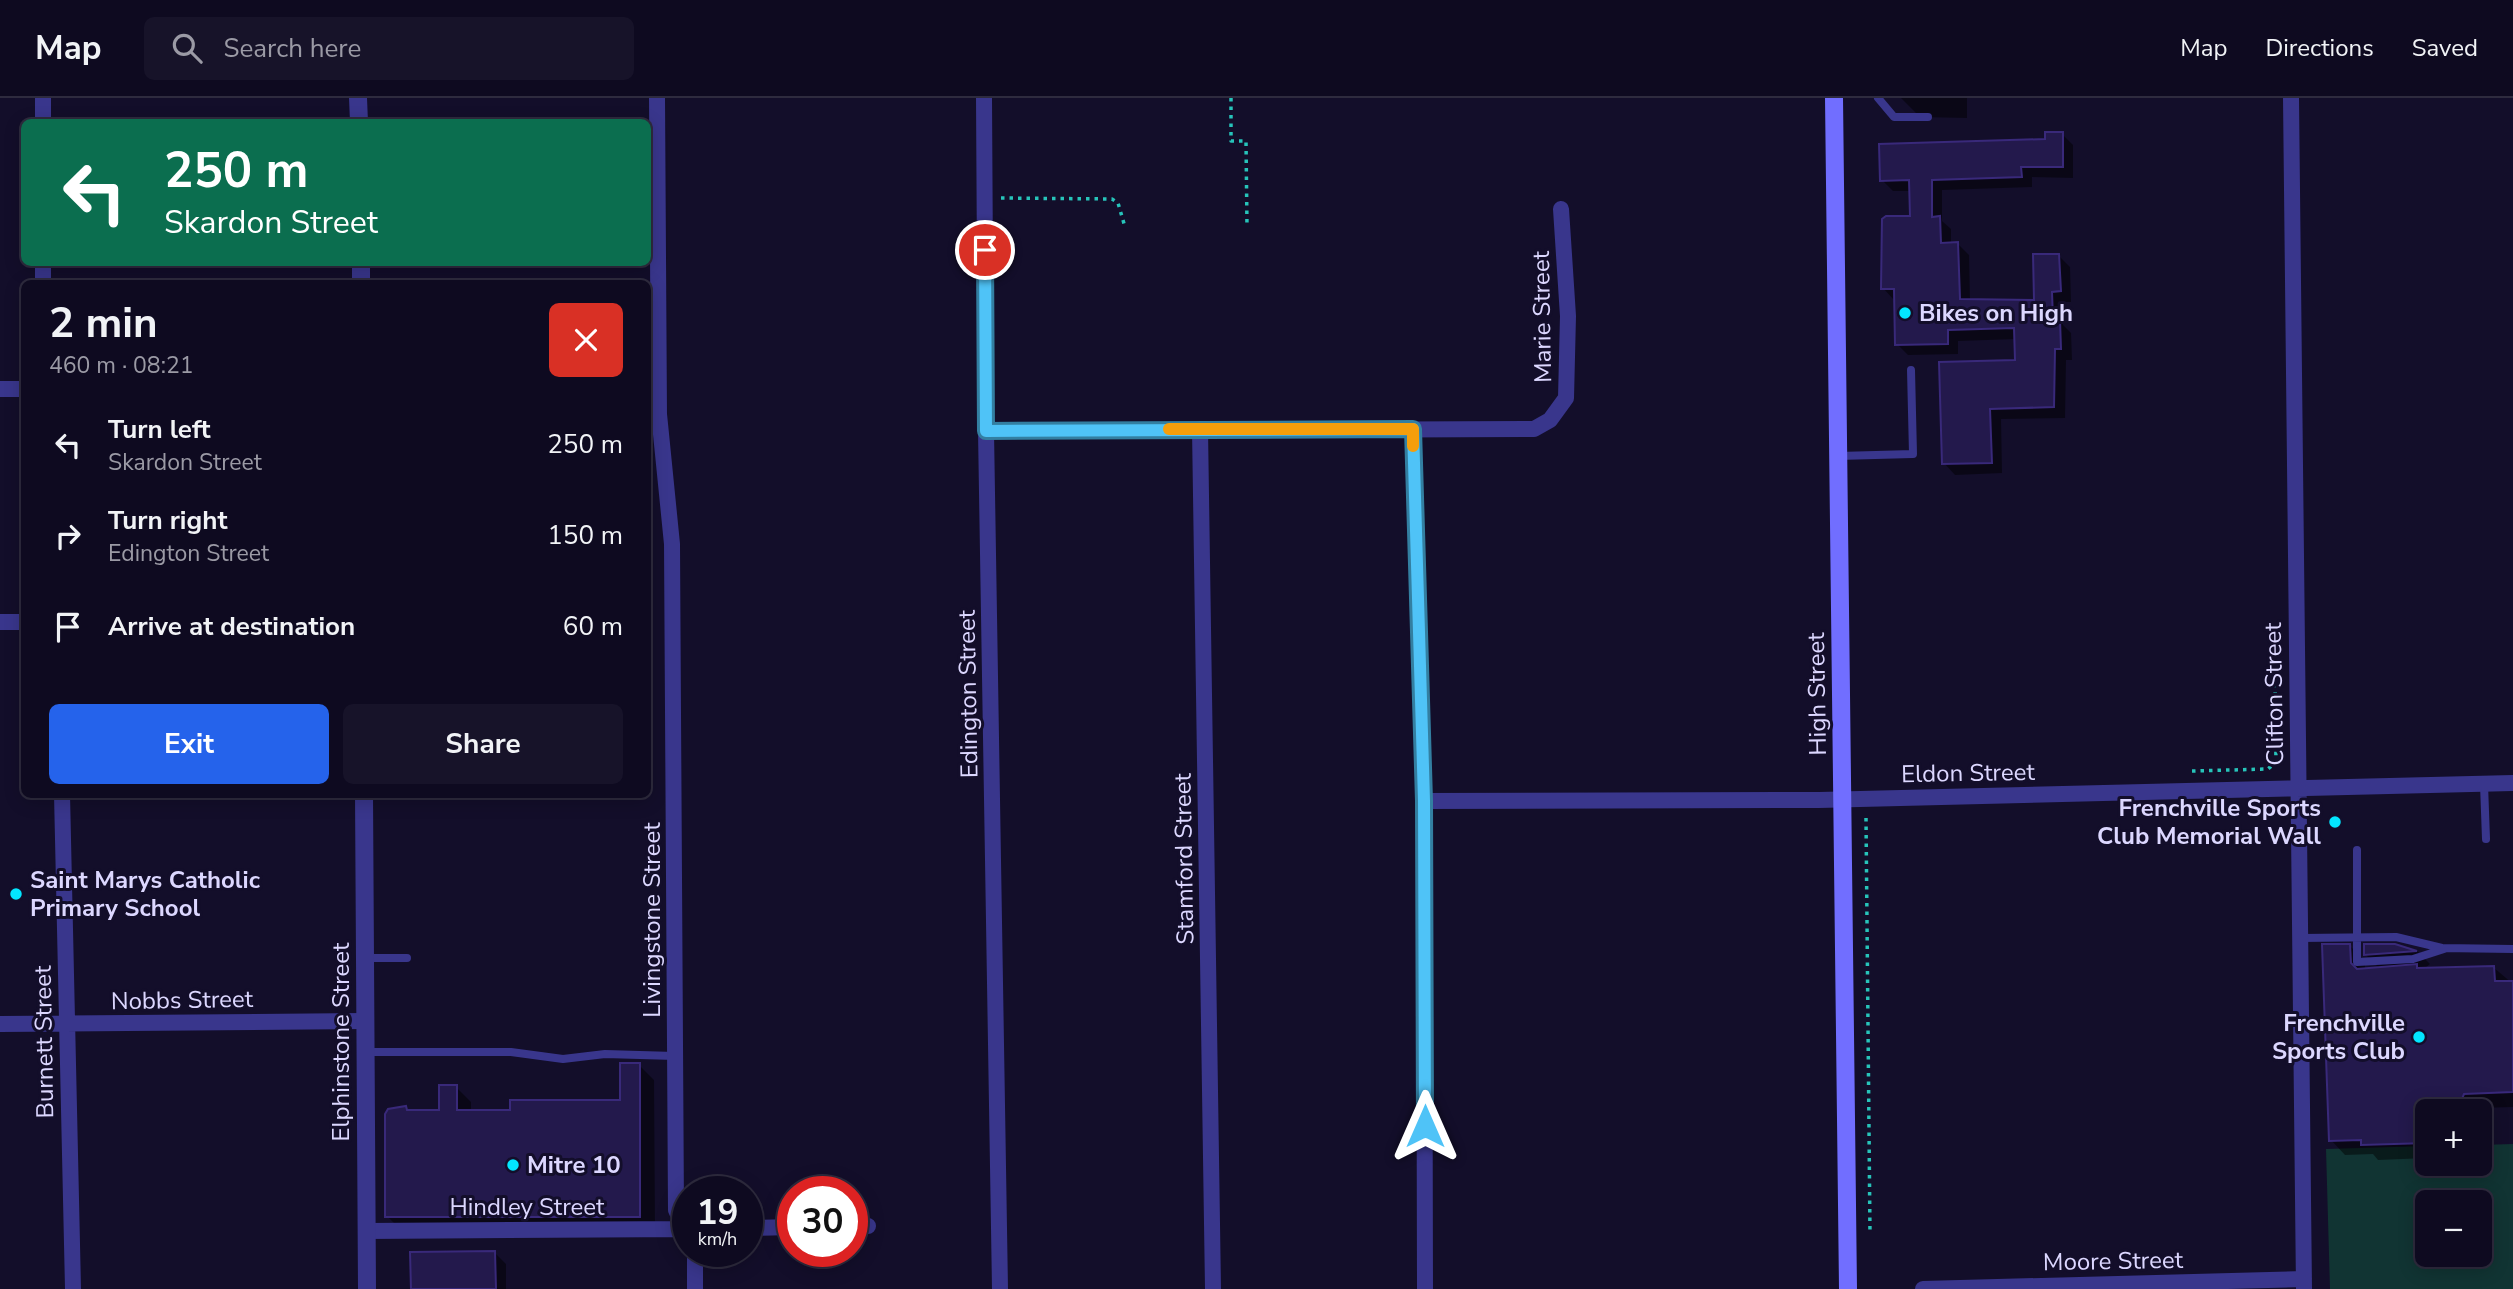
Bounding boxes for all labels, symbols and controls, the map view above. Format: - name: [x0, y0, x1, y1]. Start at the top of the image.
- search box: [144, 17, 634, 80]
- text: Map: [35, 26, 102, 71]
- icon: search: [168, 29, 206, 67]
- text: Search here: [224, 31, 361, 66]
- text: Map: [2180, 32, 2227, 64]
- text: Directions: [2265, 32, 2374, 64]
- text: Saved: [2412, 32, 2478, 64]
- text: 250 m: [164, 137, 308, 204]
- icon: left: [49, 147, 140, 238]
- text: Skardon Street: [164, 201, 378, 244]
- pin: [955, 220, 1015, 280]
- icon: arrive: [966, 231, 1004, 269]
- street label: Marie Street: [1525, 250, 1559, 383]
- text: 2 min: [49, 295, 158, 352]
- place label: Bikes on High: [1919, 297, 2073, 329]
- button: close: [549, 303, 623, 377]
- marker: Bikes on High: [1897, 305, 1913, 321]
- text: 460 m · 08:21: [49, 350, 194, 381]
- text: Turn left: [108, 412, 211, 447]
- icon: left: [49, 426, 87, 464]
- text: 250 m: [547, 427, 623, 462]
- text: Skardon Street: [108, 447, 262, 478]
- text: Turn right: [108, 503, 227, 538]
- icon: right: [49, 517, 87, 555]
- text: 150 m: [547, 518, 623, 553]
- text: Edington Street: [108, 538, 269, 569]
- icon: arrive: [49, 608, 87, 646]
- text: Arrive at destination: [108, 609, 355, 644]
- text: 60 m: [563, 609, 623, 644]
- street label: Edington Street: [951, 609, 985, 778]
- street label: Clifton Street: [2257, 622, 2291, 766]
- street label: High Street: [1800, 632, 1834, 756]
- button: Exit: [49, 704, 329, 784]
- button: Share: [343, 704, 623, 784]
- street label: Eldon Street: [1901, 756, 2036, 790]
- street label: Stamford Street: [1166, 772, 1201, 945]
- place label: Frenchville Sports Club Memorial Wall: [2097, 792, 2321, 852]
- marker: Frenchville Sports Club Memorial Wall: [2327, 814, 2343, 830]
- street label: Livingstone Street: [636, 822, 668, 1018]
- place label: Saint Marys Catholic Primary School: [30, 864, 261, 924]
- marker: Saint Marys Catholic Primary School: [8, 886, 24, 902]
- street label: Elphinstone Street: [325, 942, 357, 1142]
- street label: Burnett Street: [27, 965, 61, 1119]
- street label: Nobbs Street: [111, 983, 254, 1017]
- place label: Frenchville Sports Club: [2272, 1007, 2405, 1067]
- marker: Frenchville Sports Club: [2411, 1029, 2427, 1045]
- position arrow: [1388, 1089, 1462, 1163]
- map controls: [2415, 1099, 2492, 1267]
- button: +: [2415, 1099, 2492, 1176]
- place label: Mitre 10: [527, 1149, 621, 1181]
- marker: Mitre 10: [505, 1157, 521, 1173]
- speed limit sign: 30: [777, 1176, 868, 1267]
- text: 19: [696, 1189, 739, 1236]
- button: −: [2415, 1190, 2492, 1267]
- street label: Hindley Street: [449, 1191, 605, 1223]
- text: km/h: [698, 1227, 737, 1251]
- street label: Moore Street: [2043, 1244, 2184, 1278]

